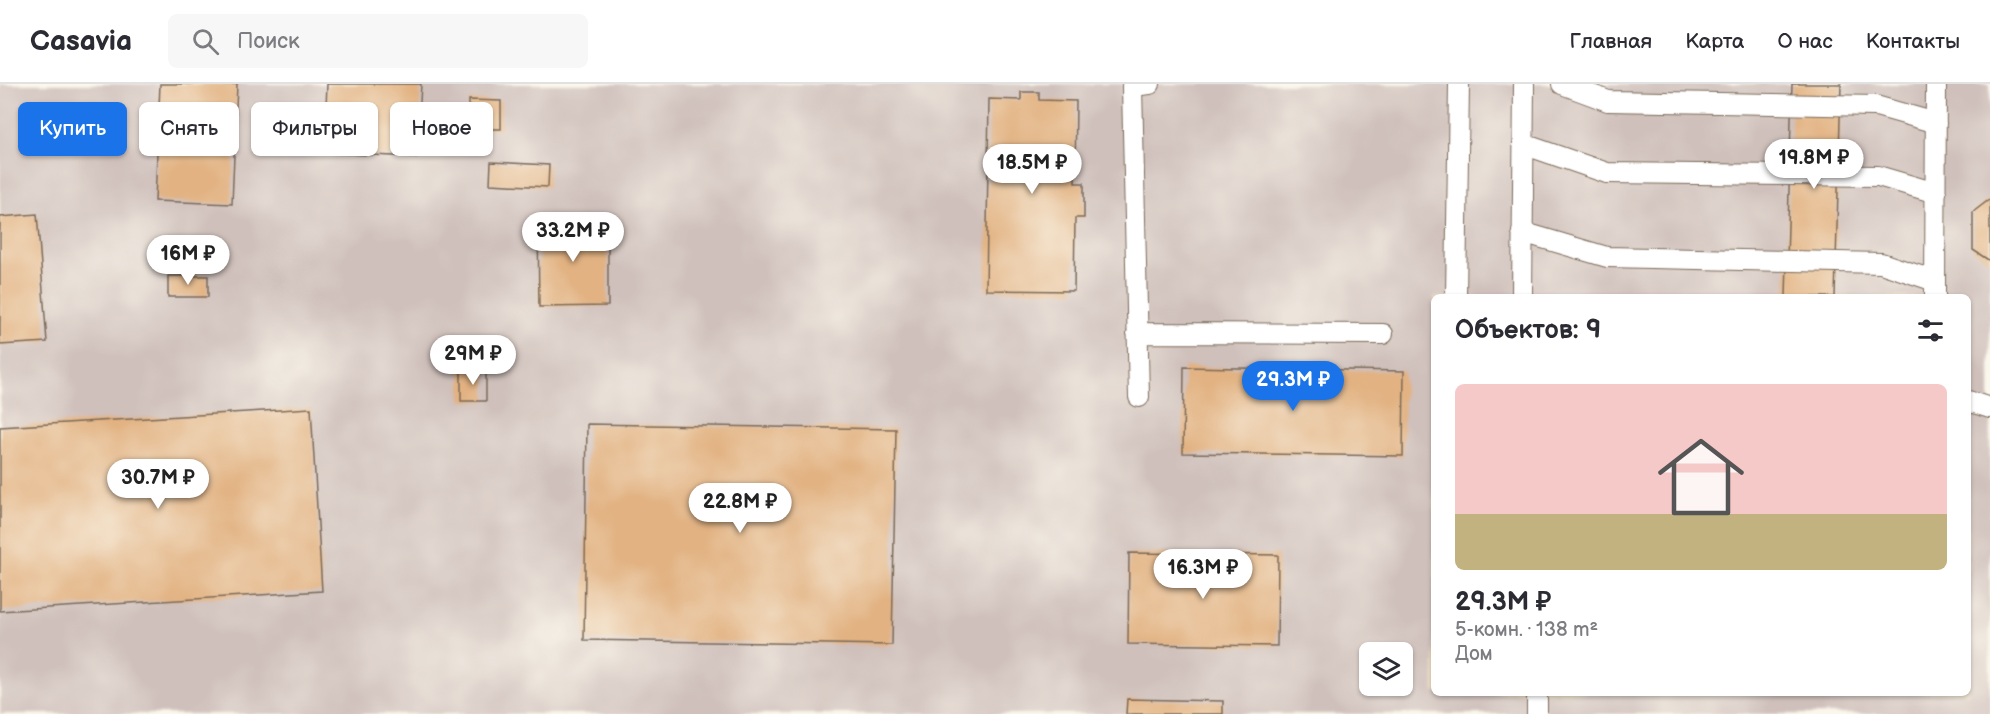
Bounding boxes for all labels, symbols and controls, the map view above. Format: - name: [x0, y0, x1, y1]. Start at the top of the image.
- search box: [168, 14, 588, 68]
- text: Casavia: [30, 25, 132, 58]
- icon: search: [189, 25, 222, 58]
- text: Поиск: [237, 28, 300, 55]
- text: Главная: [1569, 29, 1652, 54]
- text: Карта: [1685, 29, 1744, 54]
- text: О нас: [1777, 29, 1833, 54]
- text: Контакты: [1866, 29, 1960, 54]
- chip: Купить: [18, 102, 127, 156]
- chip: Снять: [139, 102, 239, 156]
- chip: Фильтры: [251, 102, 378, 156]
- chip: Новое: [390, 102, 493, 156]
- pin: 19.8M ₽: [1759, 139, 1869, 190]
- pin: 18.5M ₽: [977, 144, 1087, 195]
- text: 19.8M ₽: [1779, 146, 1849, 170]
- text: 18.5M ₽: [997, 151, 1067, 175]
- pin: 33.2M ₽: [518, 212, 628, 263]
- text: 33.2M ₽: [536, 219, 610, 243]
- pin: 16M ₽: [146, 235, 230, 286]
- text: 16M ₽: [161, 242, 215, 266]
- icon: filters: [1914, 314, 1947, 347]
- text: Объектов: 9: [1455, 315, 1601, 346]
- pin: 29M ₽: [431, 335, 515, 386]
- text: 29M ₽: [444, 342, 502, 366]
- pin: 29.3M ₽: [1238, 361, 1348, 412]
- text: 29.3M ₽: [1256, 368, 1330, 392]
- icon: home: [1647, 423, 1755, 531]
- pin: 30.7M ₽: [103, 459, 213, 510]
- text: 30.7M ₽: [121, 466, 195, 490]
- pin: 22.8M ₽: [685, 483, 795, 534]
- text: 22.8M ₽: [703, 490, 777, 514]
- pin: 16.3M ₽: [1148, 549, 1258, 600]
- text: 16.3M ₽: [1168, 556, 1238, 580]
- text: 29.3M ₽: [1455, 587, 1551, 618]
- text: 5-комн. · 138 m²: [1455, 618, 1598, 642]
- map controls: [1359, 642, 1413, 696]
- button: layers: [1359, 642, 1413, 696]
- text: Дом: [1455, 642, 1493, 666]

